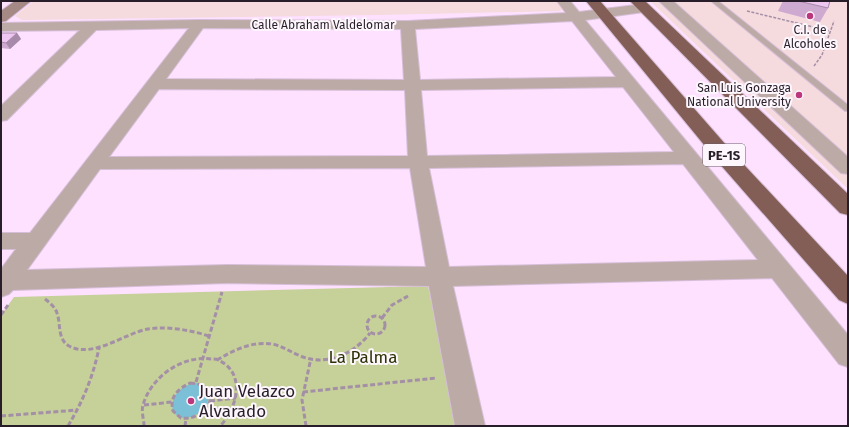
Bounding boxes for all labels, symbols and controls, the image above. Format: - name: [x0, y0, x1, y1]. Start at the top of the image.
- marker: C.I. de Alcoholes: [805, 11, 815, 21]
- street label: Calle Abraham Valdelomar: [251, 18, 395, 32]
- place label: C.I. de Alcoholes: [784, 23, 837, 51]
- place label: San Luis Gonzaga National University: [687, 81, 791, 109]
- marker: San Luis Gonzaga National University: [794, 90, 804, 100]
- road number: PE-1S: [703, 144, 745, 166]
- park label: La Palma: [329, 347, 397, 368]
- place label: Juan Velazco Alvarado: [199, 381, 295, 422]
- marker: Juan Velazco Alvarado: [186, 396, 196, 406]

